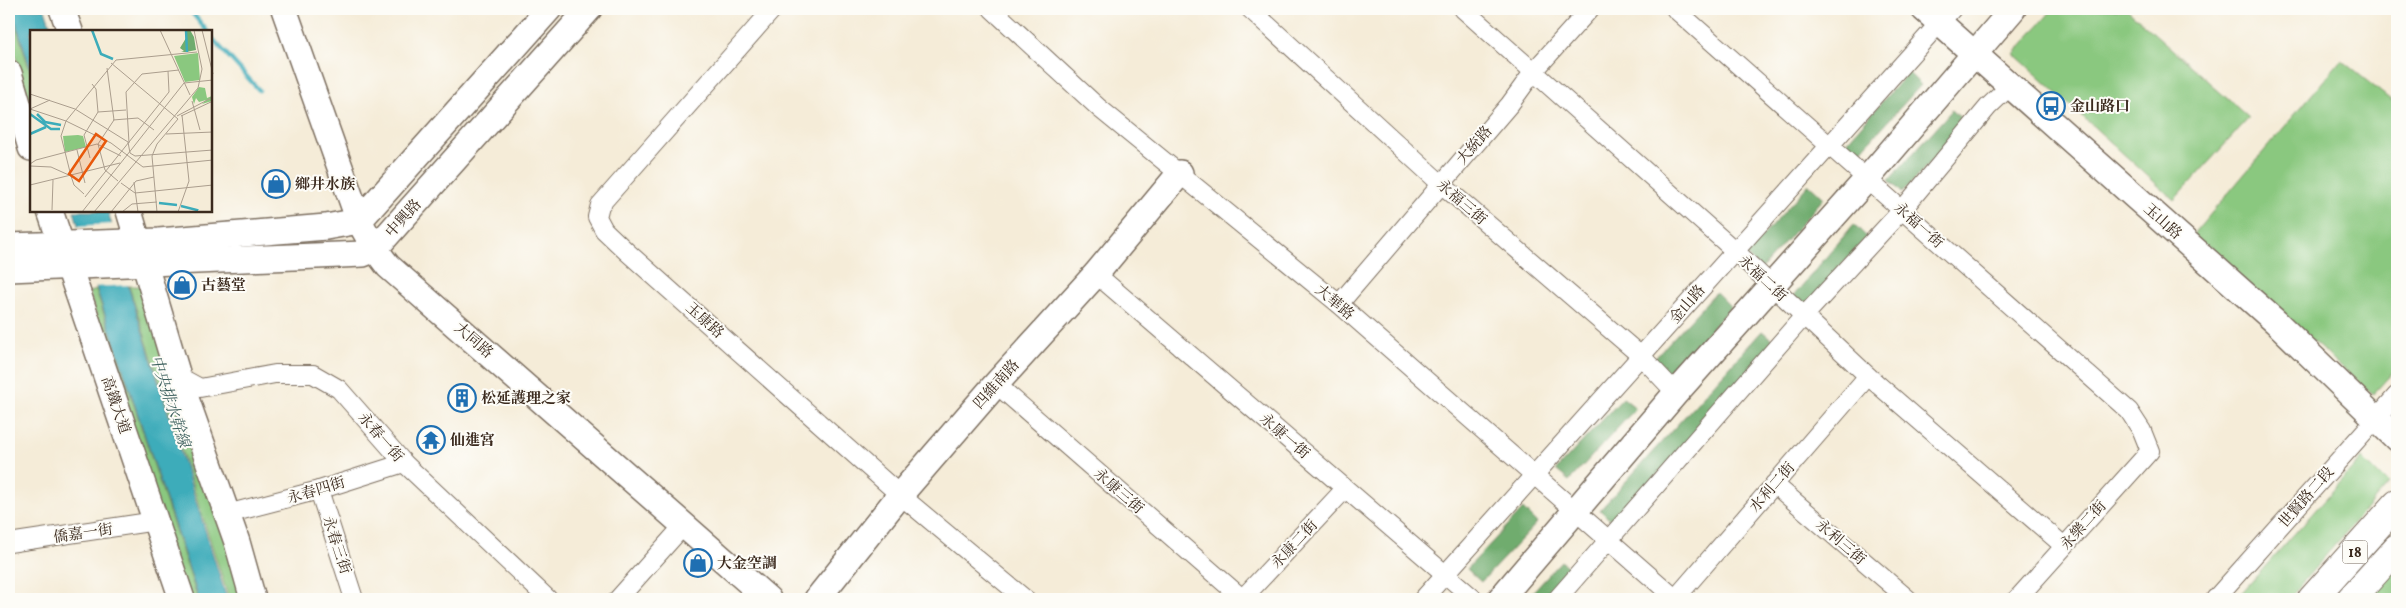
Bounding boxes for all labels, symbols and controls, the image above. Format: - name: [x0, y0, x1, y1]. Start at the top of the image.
- inset map: [30, 30, 212, 212]
- bus stop icon: 金山路口: [2036, 91, 2066, 121]
- place label: 金山路口: [2070, 97, 2130, 118]
- street label: 大統路: [1452, 122, 1498, 170]
- shop icon: 鄉井水族: [261, 169, 291, 199]
- place label: 鄉井水族: [295, 175, 355, 196]
- street label: 永福三街: [1431, 176, 1491, 231]
- street label: 中興路: [381, 195, 427, 243]
- street label: 永福一街: [1889, 198, 1947, 254]
- street label: 玉山路: [2138, 199, 2186, 245]
- street label: 永福二街: [1733, 251, 1791, 307]
- shop icon: 古藝堂: [167, 270, 197, 300]
- place label: 古藝堂: [201, 276, 246, 297]
- street label: 大華路: [1310, 281, 1358, 326]
- street label: 金山路: [1665, 281, 1711, 329]
- street label: 玉康路: [680, 298, 728, 344]
- street label: 大同路: [449, 318, 497, 364]
- water label: 中央排水幹線: [144, 353, 195, 453]
- street label: 四維南路: [969, 356, 1025, 414]
- street label: 高鐵大道: [95, 374, 134, 437]
- building icon: 松延護理之家: [447, 383, 477, 413]
- place label: 松延護理之家: [481, 389, 571, 410]
- street label: 永春一街: [352, 408, 407, 468]
- street label: 永康一街: [1254, 410, 1314, 465]
- temple icon: 仙進宮: [416, 425, 446, 455]
- place label: 仙進宮: [450, 431, 495, 452]
- street label: 水利二街: [1746, 458, 1801, 518]
- street label: 世賢路二段: [2275, 463, 2340, 533]
- street label: 永康三街: [1088, 465, 1148, 520]
- street label: 永春四街: [285, 473, 348, 510]
- street label: 永樂二街: [2056, 497, 2112, 555]
- street label: 永春三街: [316, 514, 355, 577]
- street label: 永康二街: [1267, 516, 1323, 574]
- street label: 永利三街: [1810, 516, 1870, 571]
- street label: 僑嘉一街: [52, 520, 114, 549]
- road number: 18: [2342, 540, 2368, 564]
- shop icon: 大金空調: [683, 548, 713, 578]
- place label: 大金空調: [717, 554, 777, 575]

